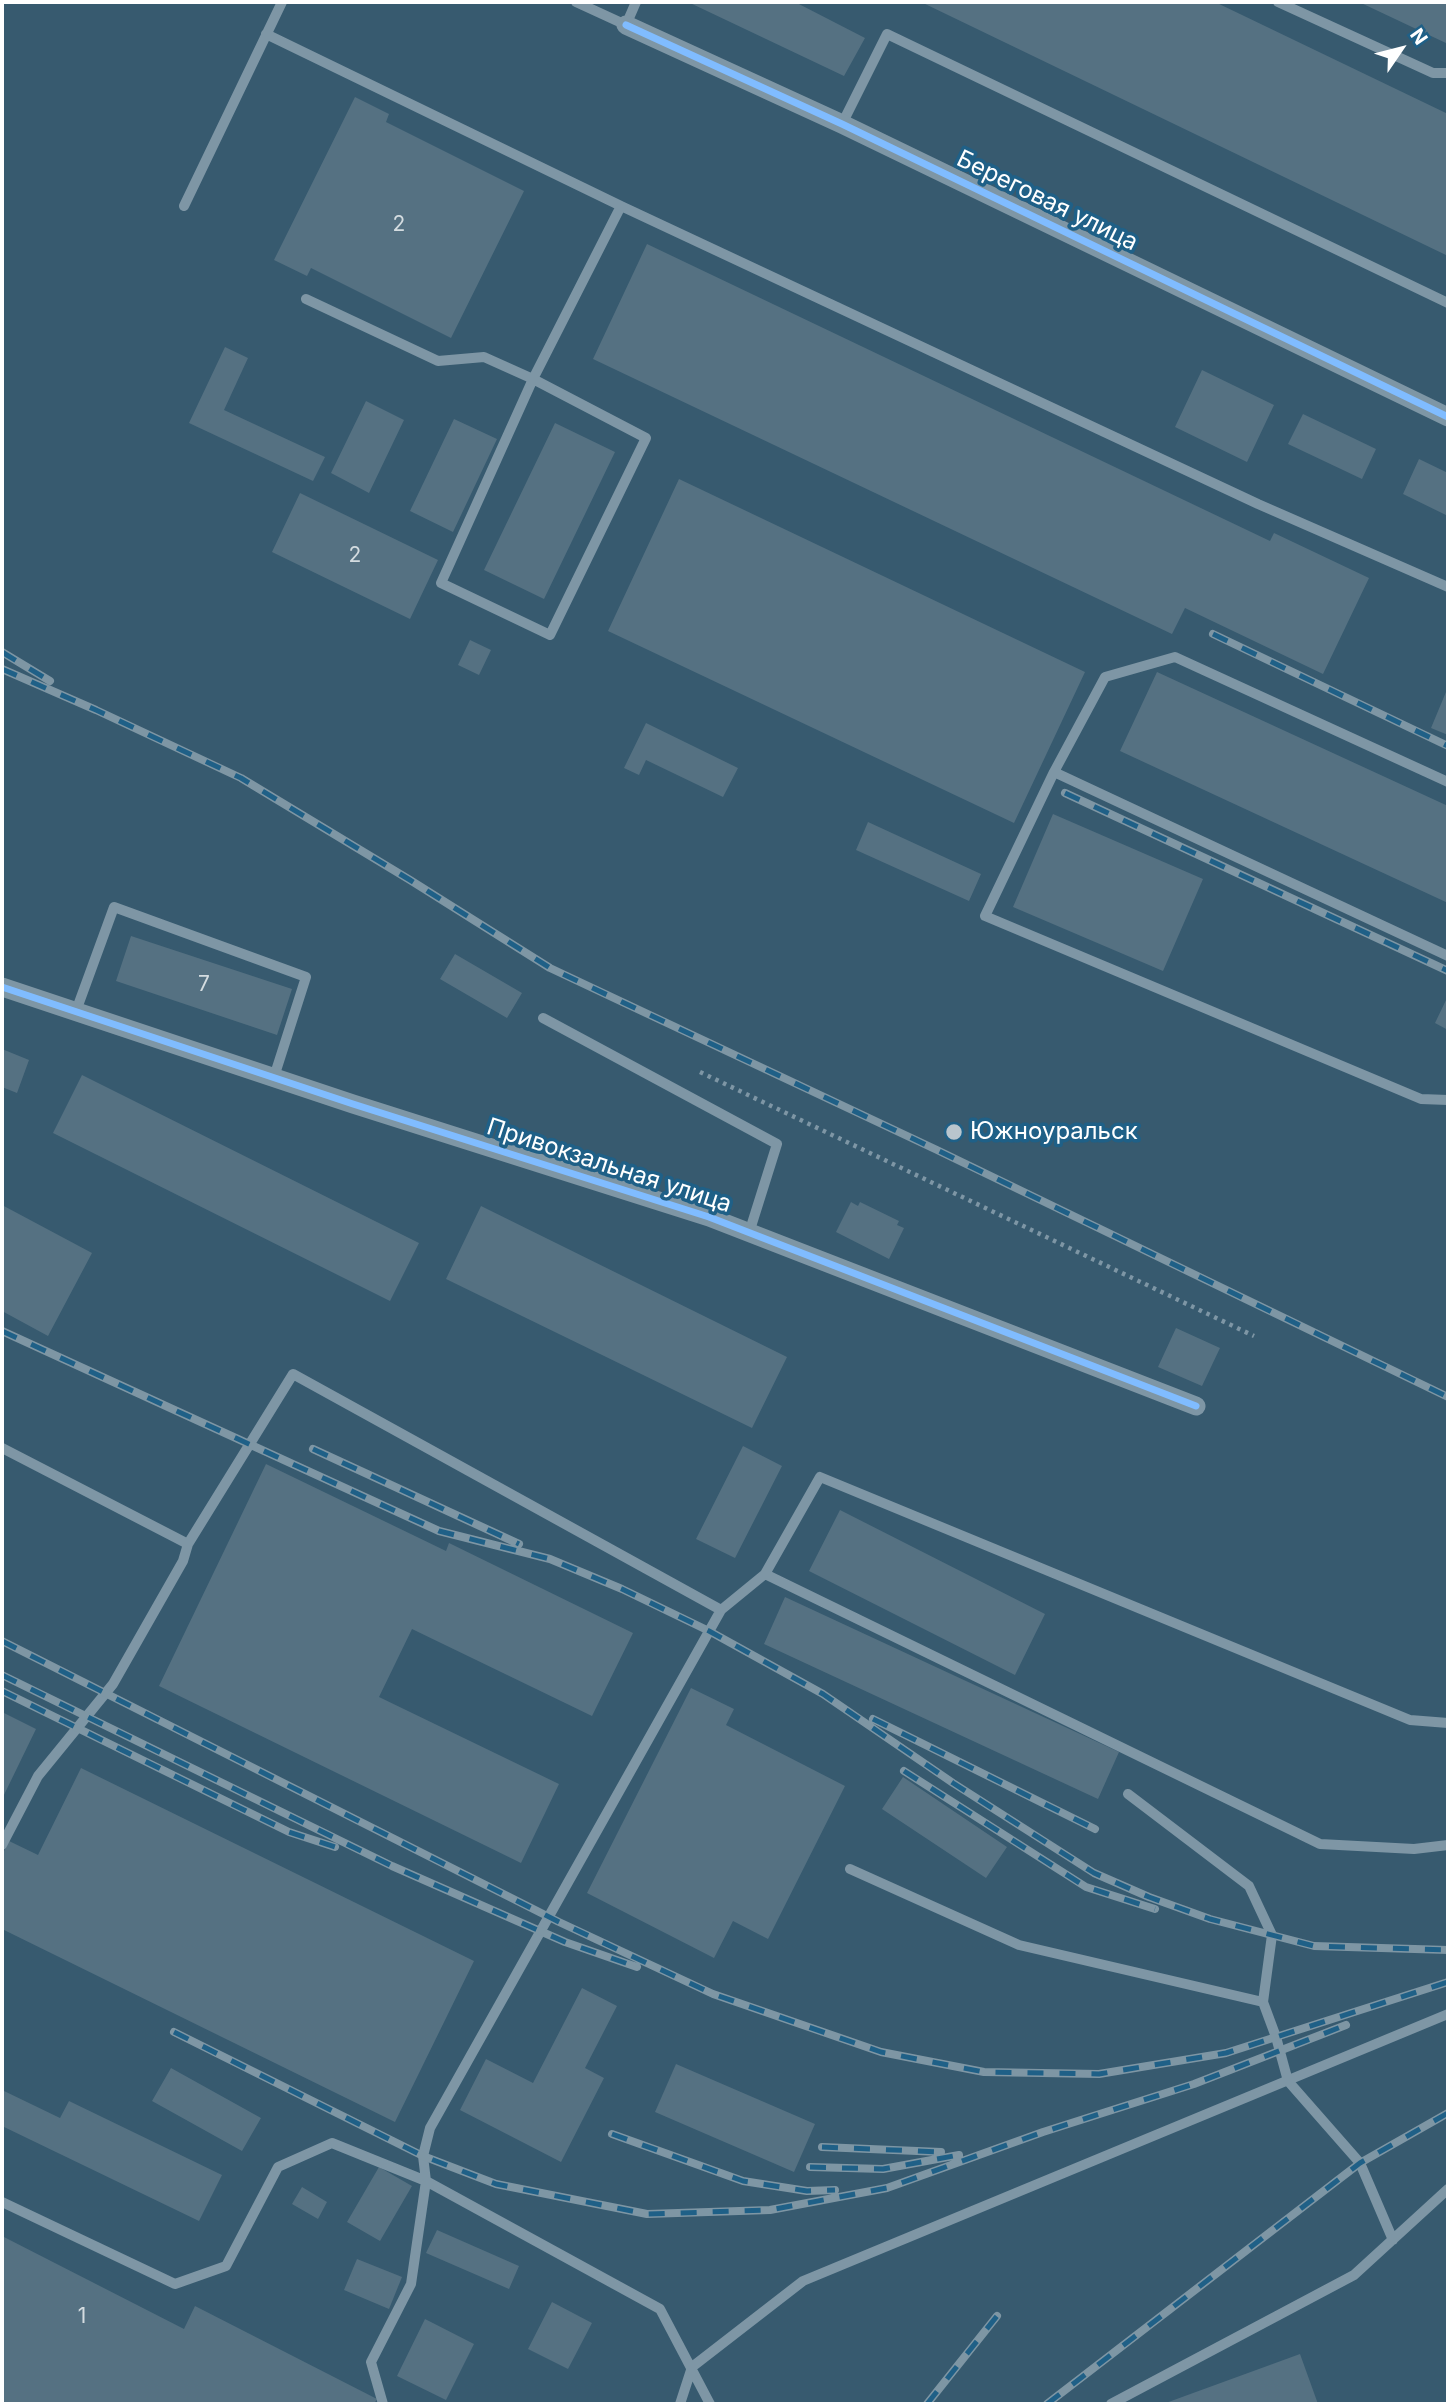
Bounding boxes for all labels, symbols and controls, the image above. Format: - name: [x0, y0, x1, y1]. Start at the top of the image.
- north arrow: [1366, 14, 1436, 84]
- text: N: [1405, 24, 1432, 49]
- street label: Береговая улица: [952, 145, 1142, 257]
- house number: 2: [393, 212, 405, 238]
- house number: 2: [349, 543, 361, 569]
- house number: 7: [198, 972, 210, 998]
- street label: Привокзальная улица: [483, 1113, 735, 1219]
- place label: Южноуральск: [970, 1118, 1138, 1146]
- marker: Южноуральск: [944, 1122, 964, 1142]
- house number: 1: [78, 2304, 86, 2330]

